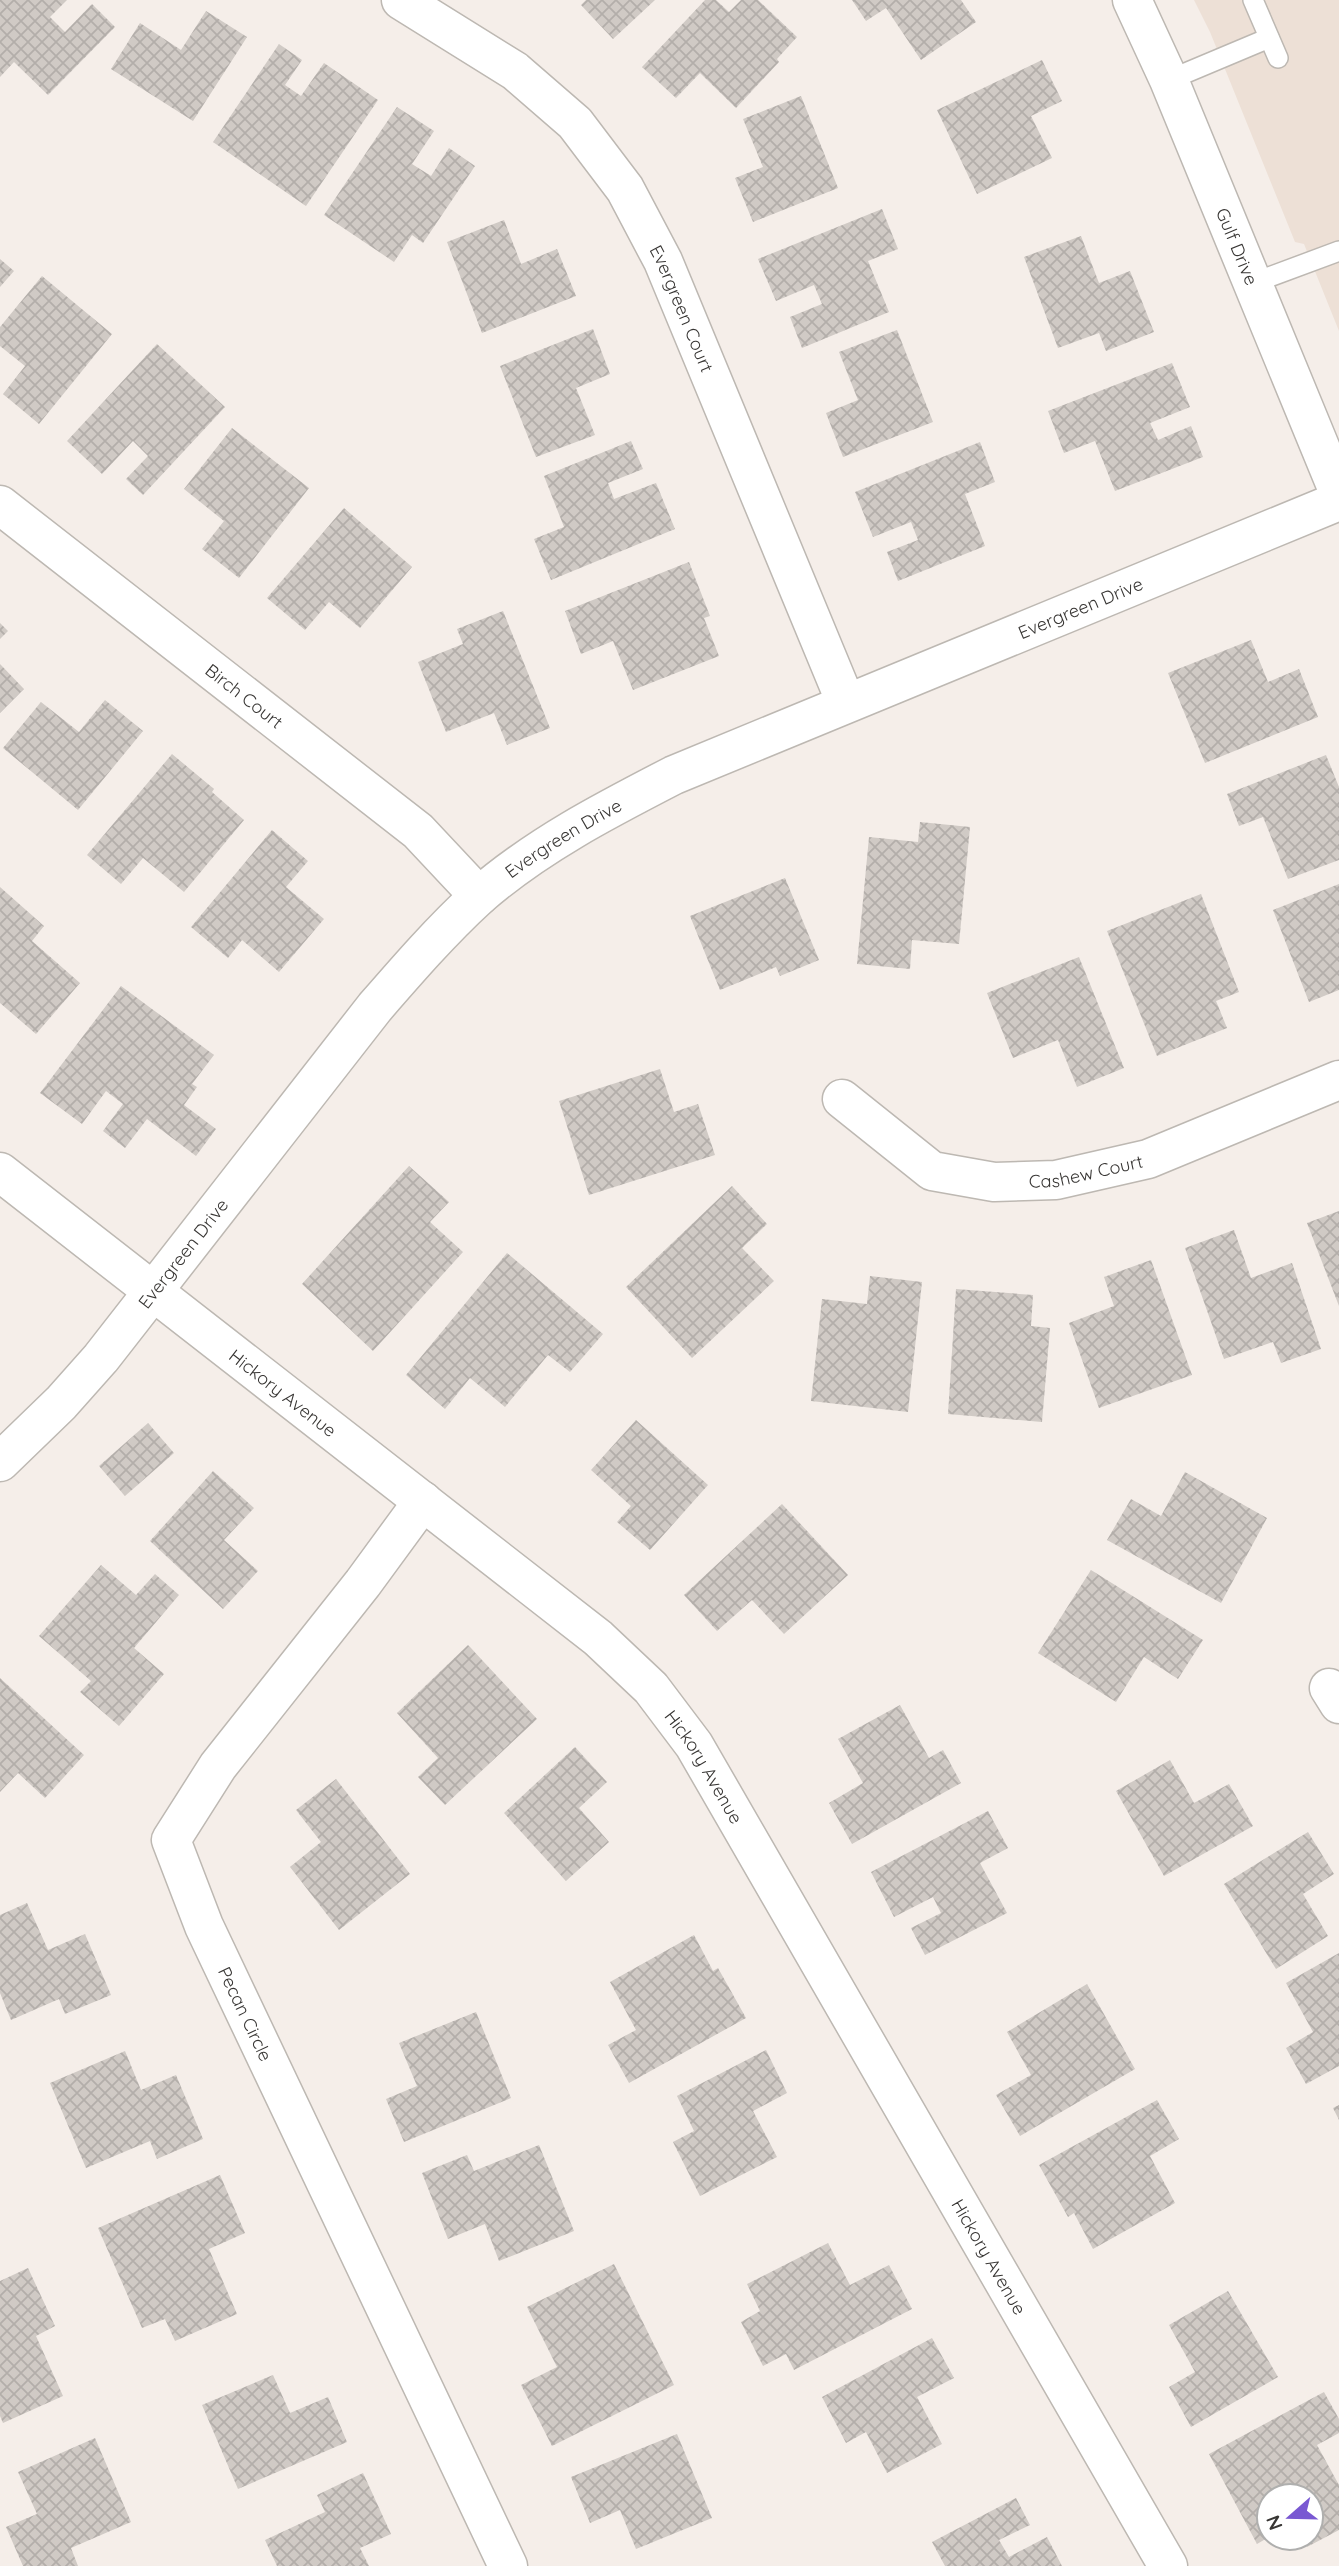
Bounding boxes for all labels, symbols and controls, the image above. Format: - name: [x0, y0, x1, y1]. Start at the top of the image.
- street label: Gulf Drive: [1211, 204, 1264, 288]
- street label: Evergreen Court: [645, 241, 719, 375]
- street label: Evergreen Drive: [1014, 572, 1146, 644]
- street label: Birch Court: [201, 658, 288, 733]
- street label: Evergreen Drive: [500, 793, 625, 883]
- street label: Cashew Court: [1028, 1149, 1145, 1192]
- street label: Evergreen Drive: [133, 1194, 233, 1313]
- street label: Hickory Avenue: [225, 1344, 341, 1442]
- street label: Hickory Avenue: [660, 1705, 748, 1827]
- street label: Pecan Circle: [213, 1963, 278, 2065]
- street label: Hickory Avenue: [947, 2194, 1032, 2319]
- north arrow: [1255, 2482, 1325, 2552]
- text: N: [1260, 2512, 1288, 2533]

